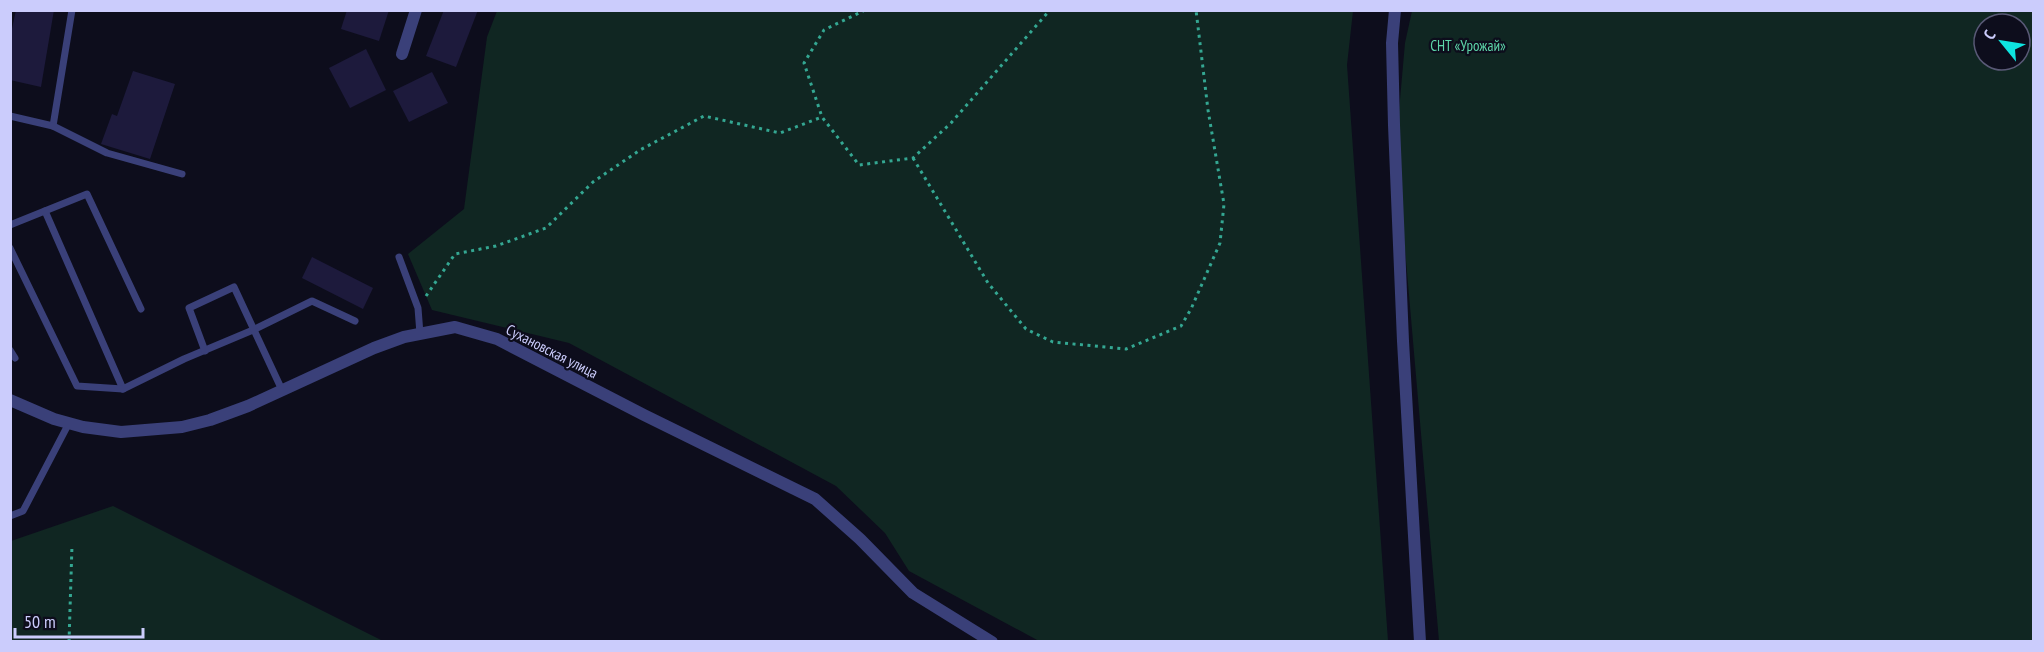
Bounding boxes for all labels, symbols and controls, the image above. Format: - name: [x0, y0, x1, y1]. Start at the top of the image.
- north arrow: [1972, 12, 2032, 72]
- text: С: [1979, 26, 2000, 43]
- park label: СНТ «Урожай»: [1430, 36, 1506, 55]
- street label: Сухановская улица: [503, 320, 601, 382]
- scale bar: [15, 601, 142, 639]
- text: 50 m: [24, 610, 56, 633]

